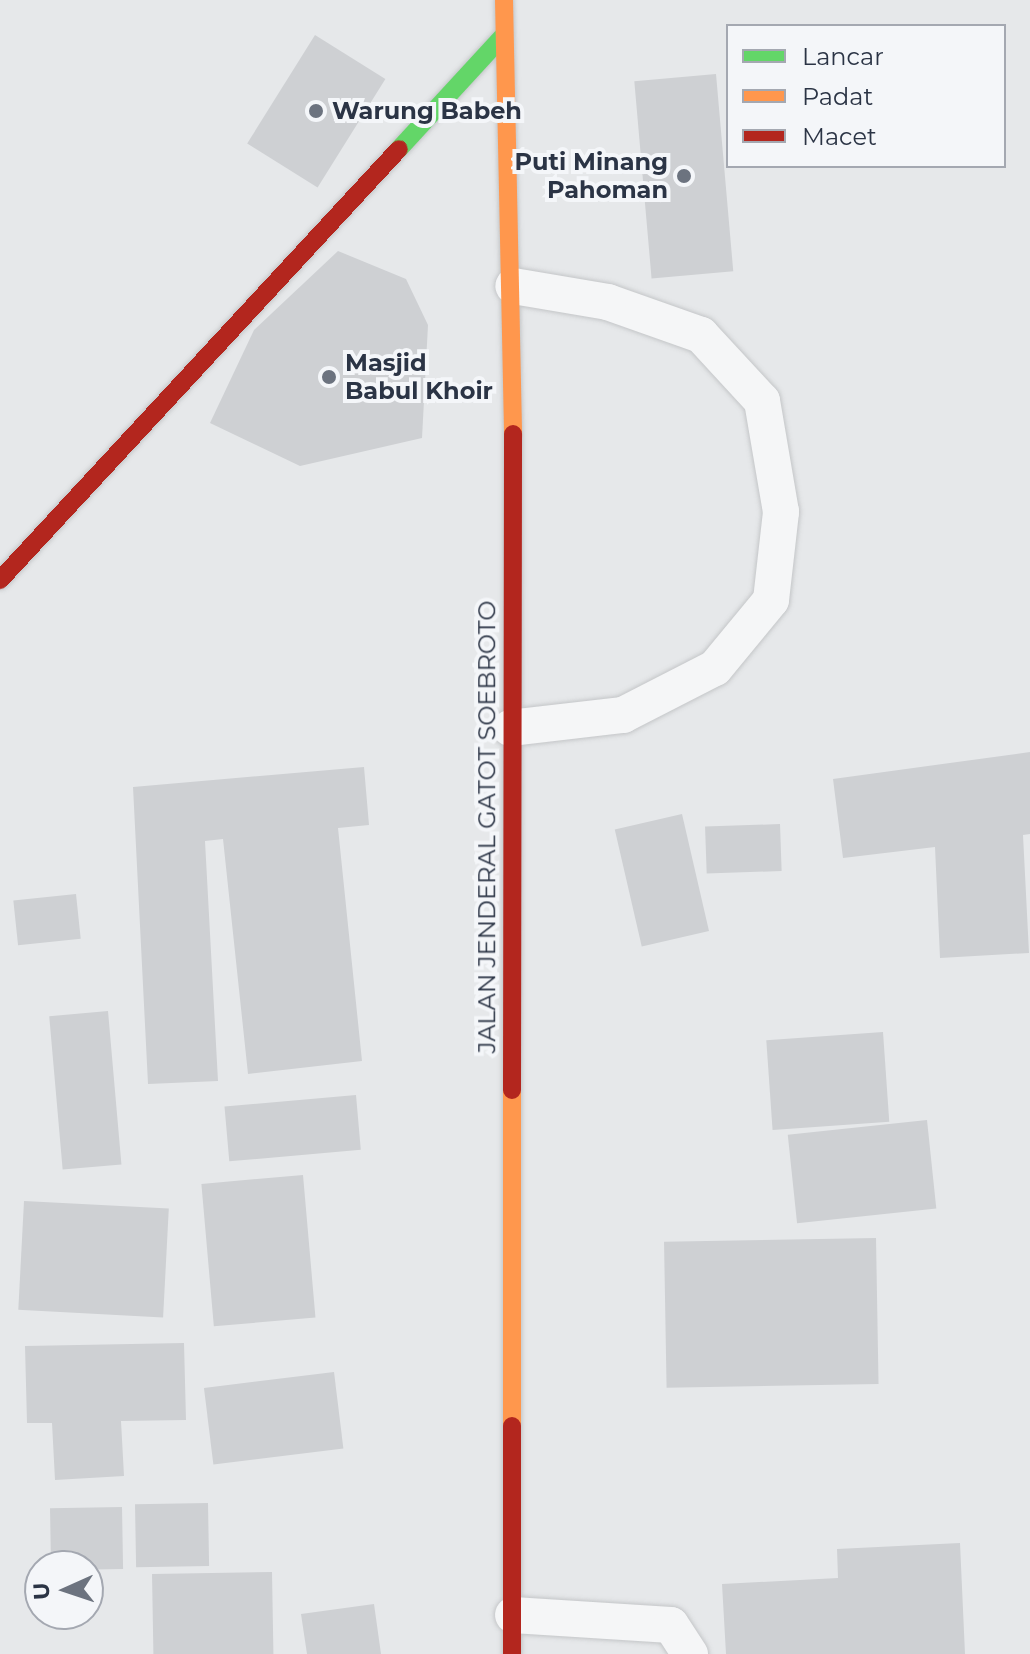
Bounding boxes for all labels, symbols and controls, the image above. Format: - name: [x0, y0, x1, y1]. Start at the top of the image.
- legend: [726, 24, 1006, 168]
- text: Lancar: [802, 42, 884, 71]
- text: Padat: [802, 82, 873, 111]
- place label: Warung Babeh: [332, 97, 522, 125]
- marker: Warung Babeh: [307, 102, 325, 120]
- text: Macet: [802, 122, 877, 151]
- place label: Puti Minang Pahoman: [514, 148, 668, 204]
- marker: Puti Minang Pahoman: [675, 167, 693, 185]
- place label: Masjid Babul Khoir: [345, 349, 493, 405]
- marker: Masjid Babul Khoir: [320, 368, 338, 386]
- street label: JALAN JENDERAL GATOT SOEBROTO: [473, 601, 501, 1053]
- north arrow: [24, 1550, 104, 1630]
- text: U: [28, 1582, 55, 1601]

